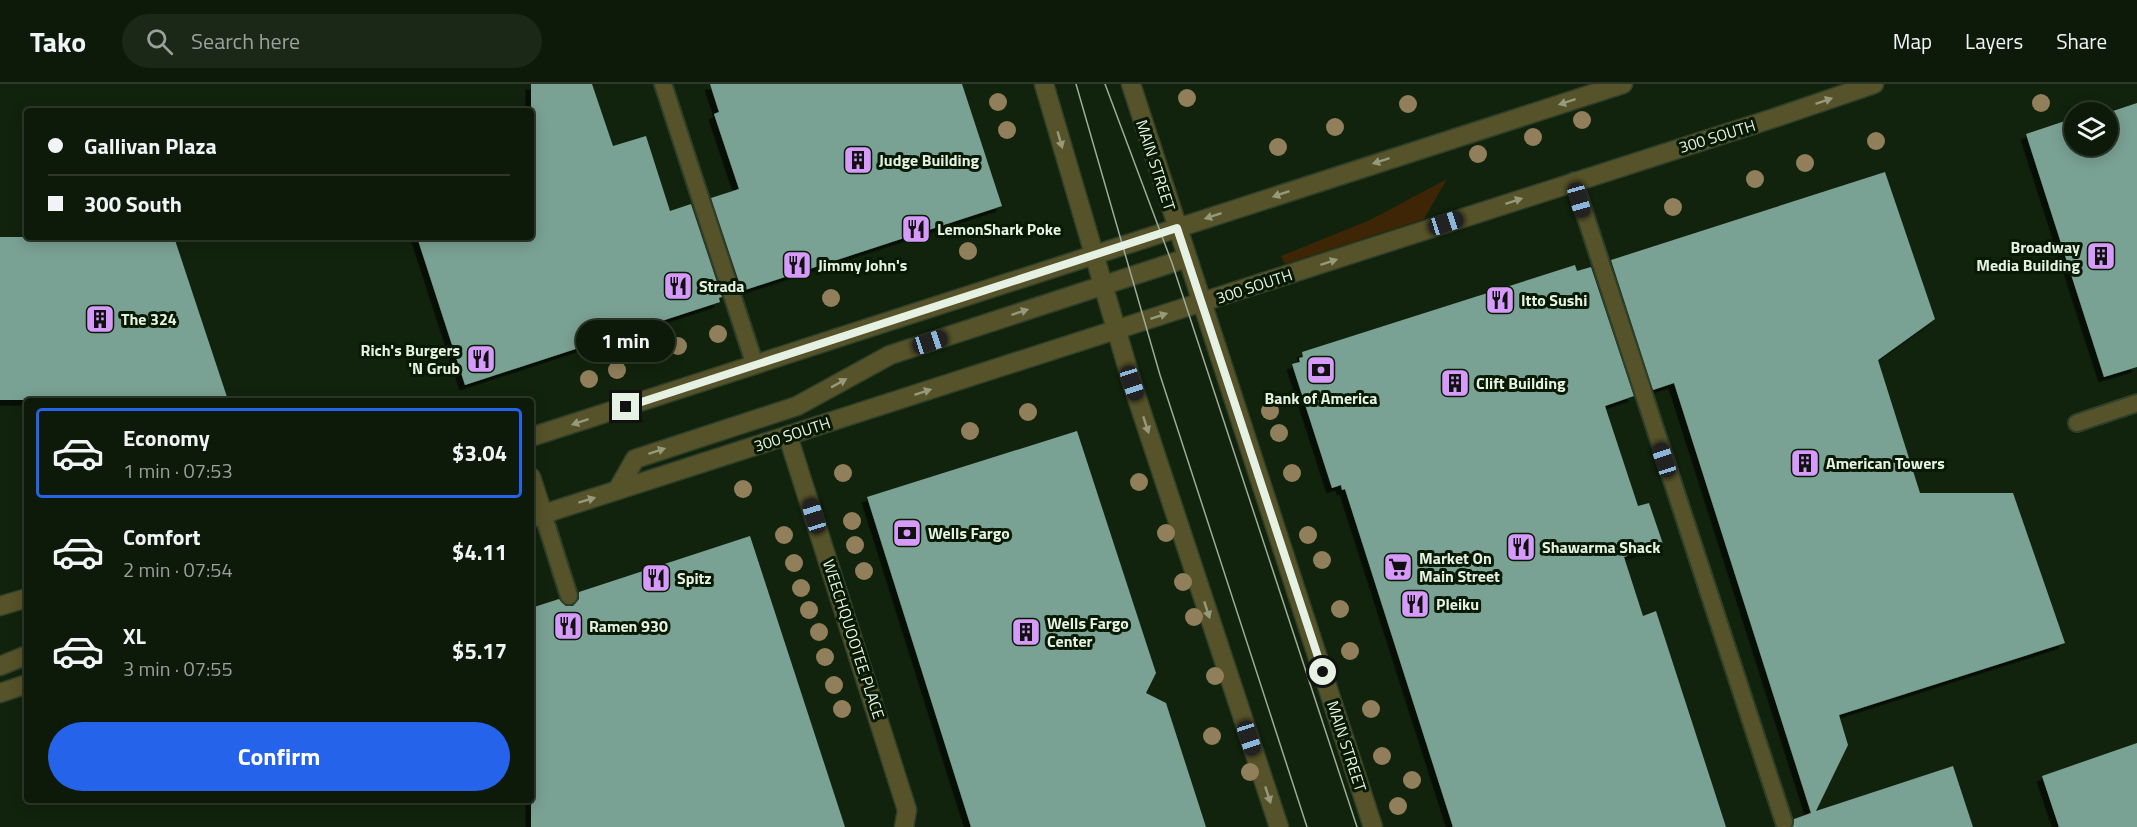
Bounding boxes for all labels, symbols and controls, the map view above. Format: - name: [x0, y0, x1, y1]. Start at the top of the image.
- search box: [122, 14, 542, 68]
- text: Tako: [30, 20, 86, 63]
- text: Search here: [191, 24, 300, 58]
- icon: search: [143, 25, 176, 58]
- text: Map: [1893, 25, 1932, 57]
- text: Layers: [1965, 25, 2023, 57]
- text: Share: [2056, 25, 2107, 57]
- one-way arrow: [1815, 96, 1833, 106]
- one-way arrow: [1558, 98, 1576, 107]
- map controls: [2064, 102, 2118, 156]
- button: layers: [2064, 102, 2118, 156]
- street label: 300 SOUTH: [1676, 113, 1758, 159]
- street label: MAIN STREET: [1130, 116, 1182, 214]
- text: Gallivan Plaza: [84, 129, 217, 163]
- one-way arrow: [1056, 131, 1065, 149]
- building icon: Judge Building: [842, 144, 874, 176]
- place label: Judge Building: [879, 148, 979, 172]
- one-way arrow: [1372, 157, 1390, 167]
- car: [1565, 180, 1593, 220]
- text: 300 South: [84, 187, 182, 221]
- one-way arrow: [1272, 190, 1290, 200]
- one-way arrow: [1505, 196, 1523, 205]
- car: [1426, 209, 1466, 237]
- one-way arrow: [1204, 212, 1222, 222]
- restaurant icon: LemonShark Poke: [900, 213, 932, 245]
- place label: LemonShark Poke: [937, 217, 1061, 241]
- place label: Broadway Media Building: [1976, 235, 2080, 277]
- building icon: Broadway Media Building: [2085, 240, 2117, 272]
- restaurant icon: Jimmy John's: [781, 249, 813, 281]
- place label: Jimmy John's: [818, 253, 907, 277]
- one-way arrow: [1320, 256, 1338, 266]
- street label: 300 SOUTH: [1213, 262, 1295, 310]
- restaurant icon: Strada: [662, 270, 694, 302]
- place label: Strada: [699, 274, 745, 298]
- restaurant icon: Itto Sushi: [1484, 284, 1516, 316]
- place label: Itto Sushi: [1521, 288, 1587, 312]
- building icon: The 324: [84, 303, 116, 335]
- place label: The 324: [121, 307, 177, 331]
- one-way arrow: [1011, 307, 1029, 316]
- one-way arrow: [1150, 310, 1168, 320]
- callout: 1 min: [576, 320, 676, 362]
- text: 1 min: [601, 325, 650, 356]
- car: [910, 328, 950, 356]
- place label: Rich's Burgers 'N Grub: [360, 338, 460, 380]
- restaurant icon: Rich's Burgers 'N Grub: [465, 343, 497, 375]
- bank icon: Bank of America: [1305, 354, 1337, 386]
- car: [1118, 363, 1146, 403]
- building icon: Clift Building: [1439, 367, 1471, 399]
- place label: Clift Building: [1476, 371, 1566, 395]
- one-way arrow: [831, 378, 848, 388]
- place label: Bank of America: [1265, 386, 1377, 410]
- one-way arrow: [914, 387, 932, 396]
- route end: [612, 393, 639, 420]
- street label: 300 SOUTH: [751, 410, 833, 458]
- one-way arrow: [1142, 416, 1151, 434]
- one-way arrow: [571, 417, 589, 427]
- text: Economy: [123, 421, 210, 455]
- icon: car: [51, 426, 105, 480]
- text: $3.04: [452, 436, 507, 470]
- car: [1650, 440, 1678, 480]
- one-way arrow: [648, 446, 666, 456]
- building icon: American Towers: [1789, 447, 1821, 479]
- place label: American Towers: [1826, 451, 1945, 475]
- text: 1 min · 07:53: [123, 455, 233, 486]
- one-way arrow: [578, 495, 596, 504]
- car: [800, 496, 828, 536]
- bank icon: Wells Fargo: [891, 517, 923, 549]
- text: Comfort: [123, 520, 201, 554]
- place label: Wells Fargo: [928, 521, 1010, 545]
- icon: car: [51, 525, 105, 579]
- restaurant icon: Shawarma Shack: [1505, 531, 1537, 563]
- text: $4.11: [452, 535, 507, 569]
- place label: Shawarma Shack: [1542, 535, 1661, 559]
- place label: Market On Main Street: [1419, 546, 1500, 588]
- supermarket icon: Market On Main Street: [1382, 551, 1414, 583]
- text: 2 min · 07:54: [123, 554, 233, 585]
- street label: WEECHQUOOTEE PLACE: [817, 556, 891, 722]
- restaurant icon: Spitz: [640, 562, 672, 594]
- place label: Spitz: [677, 566, 712, 590]
- restaurant icon: Pleiku: [1399, 588, 1431, 620]
- place label: Pleiku: [1436, 592, 1479, 616]
- one-way arrow: [1203, 601, 1212, 619]
- restaurant icon: Ramen 930: [552, 610, 584, 642]
- place label: Wells Fargo Center: [1047, 611, 1129, 653]
- place label: Ramen 930: [589, 614, 668, 638]
- building icon: Wells Fargo Center: [1010, 616, 1042, 648]
- text: XL: [123, 619, 146, 653]
- icon: car: [51, 624, 105, 678]
- text: $5.17: [452, 634, 507, 668]
- text: 3 min · 07:55: [123, 653, 233, 684]
- route start: [1309, 658, 1336, 685]
- street label: MAIN STREET: [1321, 697, 1373, 795]
- car: [1235, 718, 1263, 758]
- button: Confirm: [48, 722, 510, 791]
- one-way arrow: [1264, 786, 1273, 804]

